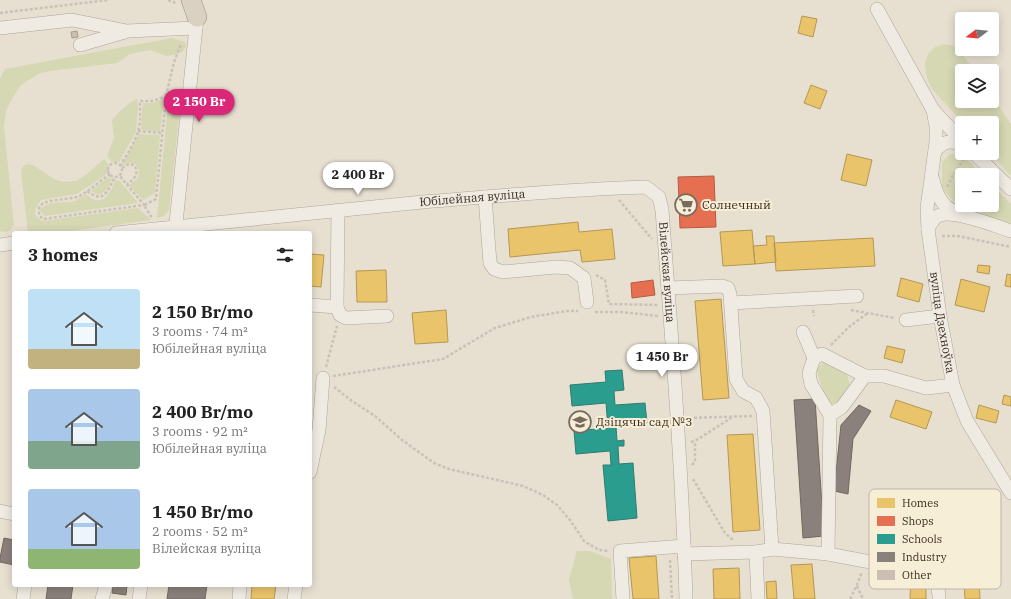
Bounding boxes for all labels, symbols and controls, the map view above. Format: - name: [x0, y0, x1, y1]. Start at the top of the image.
- north arrow: [955, 12, 999, 56]
- map controls: [955, 12, 999, 212]
- button: layers: [955, 64, 999, 108]
- pin: 2 150 Br: [158, 89, 240, 123]
- text: 2 150 Br: [173, 93, 225, 110]
- button: +: [955, 116, 999, 160]
- pin: 2 400 Br: [317, 162, 399, 196]
- text: 2 400 Br: [332, 166, 384, 183]
- button: −: [955, 168, 999, 212]
- street label: Юбілейная вуліца: [419, 186, 526, 209]
- supermarket icon: Солнечный: [673, 192, 699, 218]
- place label: Солнечный: [702, 197, 771, 212]
- street label: Вілейская вуліца: [656, 221, 679, 323]
- text: 3 homes: [28, 244, 98, 266]
- icon: filters: [274, 244, 296, 266]
- street label: вуліца Дзехноўка: [927, 271, 959, 375]
- text: 2 150 Br/mo: [152, 301, 253, 323]
- icon: home: [60, 305, 108, 353]
- text: 3 rooms · 74 m²: [152, 323, 248, 340]
- text: Юбілейная вуліца: [152, 340, 267, 357]
- pin: 1 450 Br: [621, 344, 703, 378]
- text: 1 450 Br: [636, 348, 688, 365]
- text: 2 400 Br/mo: [152, 401, 253, 423]
- icon: home: [60, 405, 108, 453]
- school or university icon: Дзіцячы сад №3: [567, 409, 593, 435]
- place label: Дзіцячы сад №3: [596, 414, 692, 429]
- text: 3 rooms · 92 m²: [152, 423, 248, 440]
- text: Юбілейная вуліца: [152, 440, 267, 457]
- legend: [869, 489, 1001, 589]
- text: Homes: [902, 496, 939, 510]
- text: 1 450 Br/mo: [152, 501, 253, 523]
- icon: home: [60, 505, 108, 553]
- text: Shops: [902, 514, 934, 528]
- text: 2 rooms · 52 m²: [152, 523, 248, 540]
- text: Schools: [902, 532, 942, 546]
- text: Вілейская вуліца: [152, 540, 261, 557]
- text: Industry: [902, 550, 947, 564]
- text: Other: [902, 568, 932, 582]

